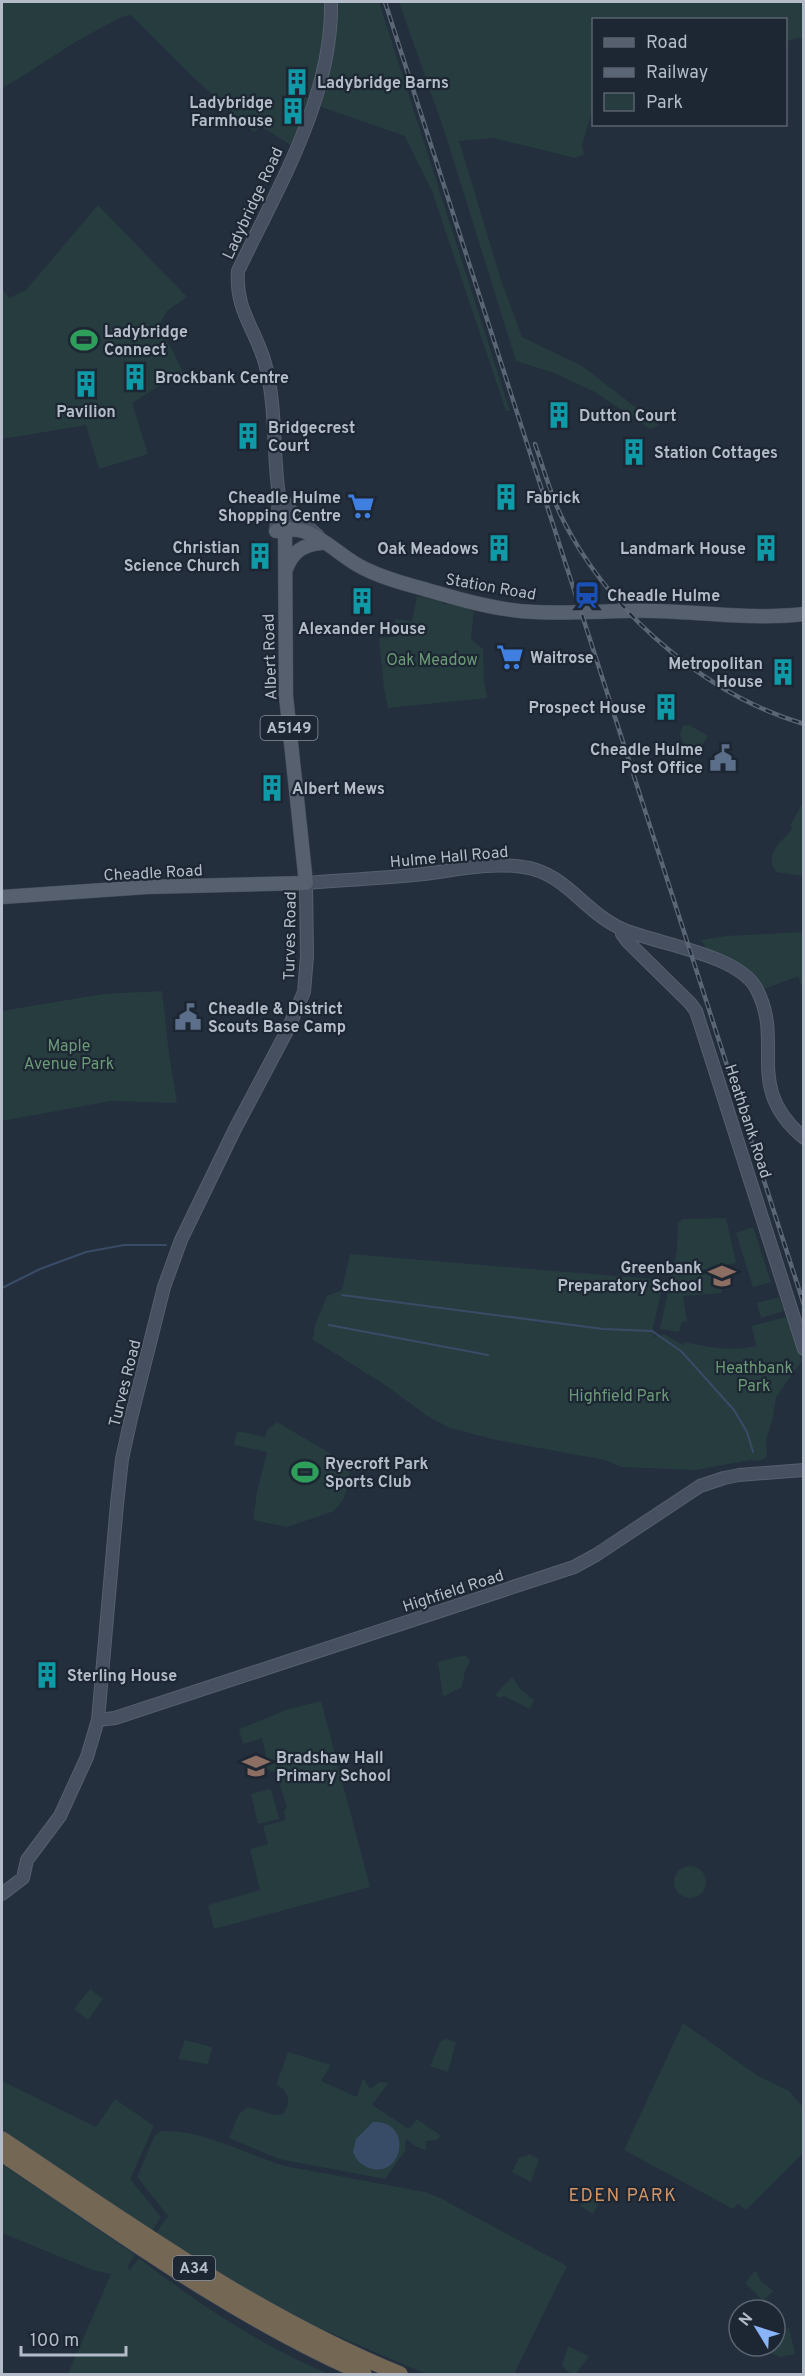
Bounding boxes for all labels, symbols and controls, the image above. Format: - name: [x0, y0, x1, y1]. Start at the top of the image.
- legend: [592, 18, 787, 126]
- text: Road: [646, 32, 688, 55]
- text: Railway: [646, 62, 708, 85]
- building icon: Ladybridge Barns: [282, 67, 312, 97]
- place label: Ladybridge Barns: [317, 74, 449, 94]
- text: Park: [646, 92, 683, 115]
- place label: Ladybridge Farmhouse: [189, 94, 273, 132]
- building icon: Ladybridge Farmhouse: [278, 96, 308, 126]
- street label: Ladybridge Road: [219, 145, 289, 263]
- place label: Ladybridge Connect: [104, 323, 188, 361]
- sports icon: Ladybridge Connect: [69, 325, 99, 355]
- building icon: Brockbank Centre: [120, 362, 150, 392]
- building icon: Pavilion: [71, 369, 101, 399]
- place label: Brockbank Centre: [155, 369, 289, 389]
- building icon: Dutton Court: [544, 400, 574, 430]
- place label: Pavilion: [56, 403, 116, 423]
- place label: Dutton Court: [579, 407, 677, 427]
- place label: Bridgecrest Court: [268, 419, 355, 457]
- building icon: Bridgecrest Court: [233, 421, 263, 451]
- building icon: Station Cottages: [619, 437, 649, 467]
- place label: Station Cottages: [654, 444, 778, 464]
- building icon: Fabrick: [491, 482, 521, 512]
- place label: Cheadle Hulme Shopping Centre: [218, 489, 341, 527]
- place label: Fabrick: [526, 489, 581, 509]
- supermarket icon: Cheadle Hulme Shopping Centre: [346, 491, 376, 521]
- building icon: Oak Meadows: [484, 533, 514, 563]
- building icon: Landmark House: [751, 533, 781, 563]
- place label: Christian Science Church: [124, 539, 240, 577]
- place label: Oak Meadows: [377, 540, 479, 560]
- place label: Landmark House: [620, 540, 746, 560]
- building icon: Christian Science Church: [245, 541, 275, 571]
- street label: Station Road: [444, 570, 538, 606]
- station icon: Cheadle Hulme: [572, 580, 602, 610]
- building icon: Alexander House: [347, 586, 377, 616]
- place label: Cheadle Hulme: [607, 587, 720, 607]
- street label: Albert Road: [259, 613, 283, 700]
- place label: Alexander House: [298, 620, 426, 640]
- supermarket icon: Waitrose: [495, 642, 525, 672]
- place label: Waitrose: [530, 649, 594, 669]
- park label: Oak Meadow: [386, 651, 478, 671]
- place label: Metropolitan House: [668, 655, 763, 693]
- building icon: Metropolitan House: [768, 657, 798, 687]
- building icon: Prospect House: [651, 692, 681, 722]
- place label: Prospect House: [529, 699, 646, 719]
- road number: A5149: [260, 716, 318, 740]
- place label: Cheadle Hulme Post Office: [590, 741, 703, 779]
- public building icon: Cheadle Hulme Post Office: [708, 743, 738, 773]
- building icon: Albert Mews: [257, 773, 287, 803]
- place label: Albert Mews: [292, 780, 385, 800]
- street label: Hulme Hall Road: [389, 843, 509, 873]
- street label: Cheadle Road: [103, 861, 203, 887]
- street label: Turves Road: [280, 891, 302, 981]
- place label: Cheadle & District Scouts Base Camp: [208, 1000, 346, 1038]
- public building icon: Cheadle & District Scouts Base Camp: [173, 1002, 203, 1032]
- park label: Maple Avenue Park: [24, 1037, 114, 1075]
- street label: Heathbank Road: [719, 1062, 775, 1181]
- place label: Greenbank Preparatory School: [557, 1259, 702, 1297]
- school or university icon: Greenbank Preparatory School: [707, 1261, 737, 1291]
- street label: Turves Road: [105, 1338, 146, 1429]
- park label: Heathbank Park: [715, 1359, 793, 1397]
- park label: Highfield Park: [568, 1387, 670, 1407]
- place label: Ryecroft Park Sports Club: [325, 1455, 428, 1493]
- sports icon: Ryecroft Park Sports Club: [290, 1457, 320, 1487]
- street label: Highfield Road: [400, 1566, 507, 1618]
- building icon: Sterling House: [32, 1660, 62, 1690]
- place label: Sterling House: [67, 1667, 177, 1687]
- place label: Bradshaw Hall Primary School: [276, 1749, 391, 1787]
- school or university icon: Bradshaw Hall Primary School: [241, 1751, 271, 1781]
- district label: EDEN PARK: [568, 2185, 678, 2208]
- road number: A34: [173, 2256, 215, 2280]
- north arrow: [727, 2298, 787, 2358]
- text: N: [735, 2309, 758, 2331]
- scale bar: [21, 2319, 126, 2357]
- text: 100 m: [30, 2330, 79, 2353]

